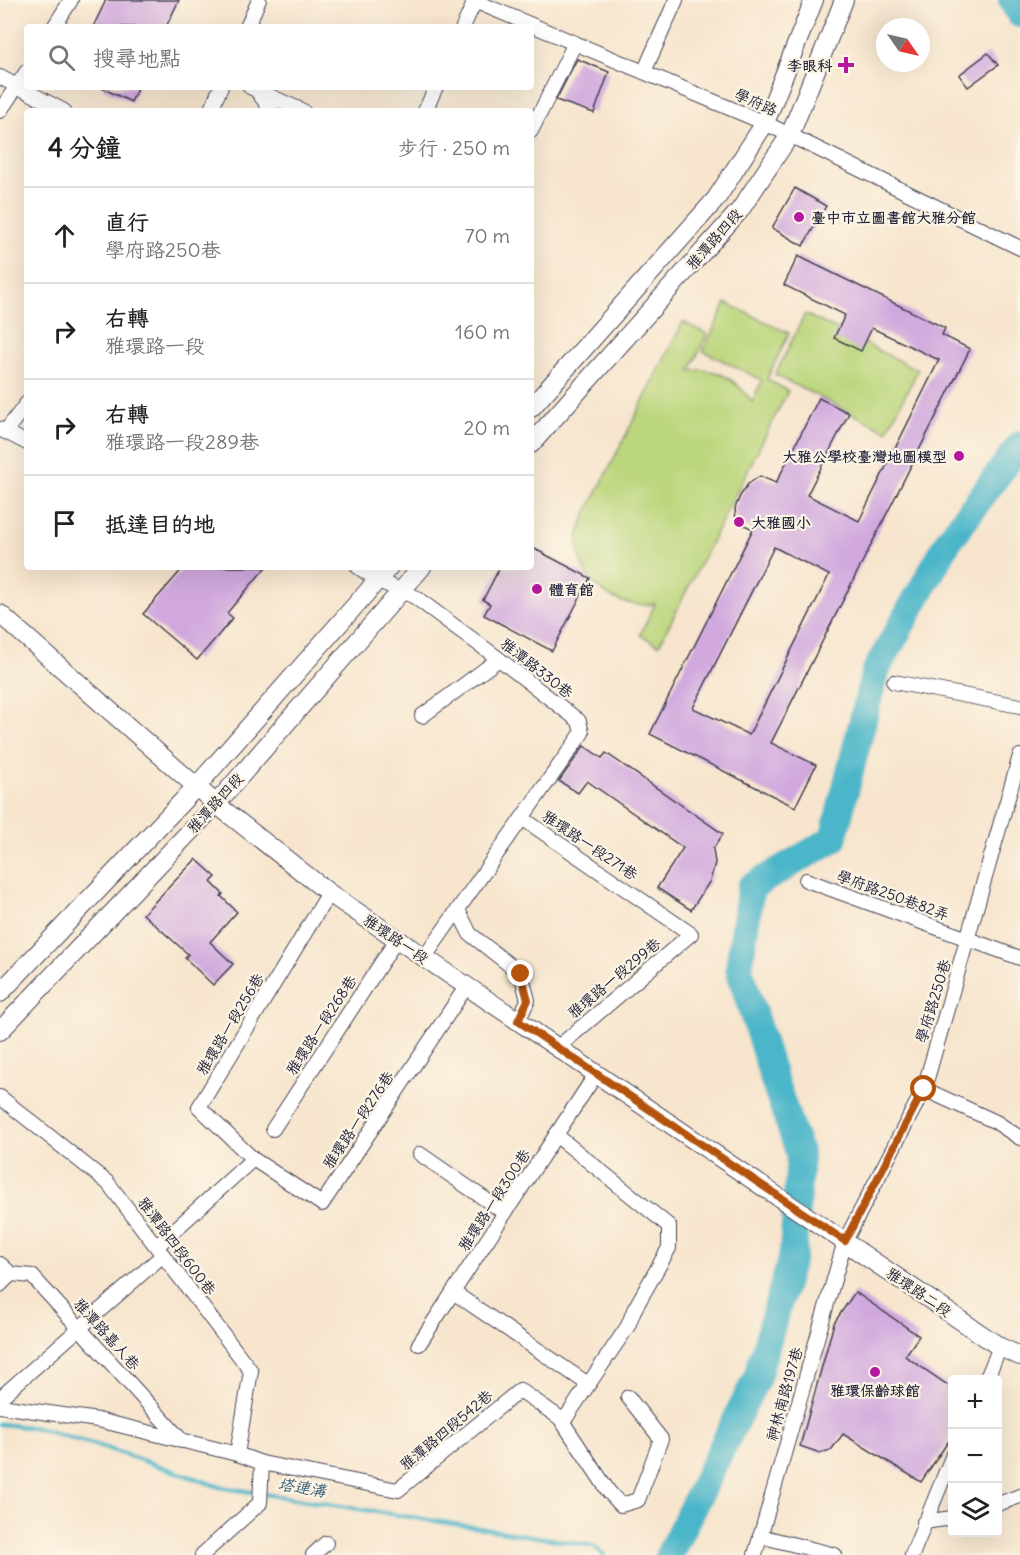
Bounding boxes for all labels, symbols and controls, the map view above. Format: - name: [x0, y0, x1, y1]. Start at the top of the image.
- north arrow: [876, 18, 930, 72]
- search box: [24, 24, 534, 90]
- icon: search: [45, 41, 78, 74]
- text: 搜尋地點: [93, 44, 181, 72]
- place label: 李眼科: [787, 56, 833, 75]
- marker: 李眼科: [837, 56, 855, 74]
- street label: 學府路: [732, 84, 780, 120]
- text: 4 分鐘: [48, 131, 121, 164]
- text: 步行 · 250 m: [398, 135, 510, 160]
- street label: 雅潭路四段: [682, 204, 746, 274]
- text: 直行: [105, 208, 149, 236]
- place label: 臺中市立圖書館大雅分館: [811, 208, 976, 227]
- marker: 臺中市立圖書館大雅分館: [792, 210, 806, 224]
- icon: ahead: [48, 219, 81, 252]
- text: 70 m: [465, 223, 510, 248]
- text: 學府路250巷: [105, 237, 221, 262]
- text: 右轉: [105, 304, 149, 332]
- icon: right: [48, 315, 81, 348]
- text: 160 m: [455, 319, 510, 344]
- text: 雅環路一段: [105, 333, 205, 358]
- text: 右轉: [105, 400, 149, 428]
- icon: right: [48, 411, 81, 444]
- text: 20 m: [464, 415, 510, 440]
- text: 雅環路一段289巷: [105, 429, 259, 454]
- place label: 大雅公學校臺灣地圖模型: [782, 447, 947, 466]
- marker: 大雅公學校臺灣地圖模型: [952, 449, 966, 463]
- icon: arrive: [48, 507, 81, 540]
- text: 抵達目的地: [105, 510, 215, 538]
- place label: 大雅國小: [751, 513, 811, 532]
- marker: 大雅國小: [732, 515, 746, 529]
- place label: 體育館: [549, 580, 594, 599]
- marker: 體育館: [530, 582, 544, 596]
- street label: 雅潭路330巷: [497, 634, 577, 702]
- street label: 雅潭路四段: [183, 769, 247, 837]
- street label: 雅環路一段271巷: [538, 806, 642, 884]
- street label: 學府路250巷82弄: [834, 866, 952, 924]
- street label: 雅環路一段: [360, 910, 432, 968]
- street label: 雅環路一段299巷: [564, 934, 664, 1022]
- street label: 學府路250巷: [911, 957, 955, 1045]
- route end: [507, 960, 533, 986]
- street label: 雅環路一段256巷: [192, 970, 268, 1078]
- street label: 雅環路一段268巷: [282, 971, 360, 1079]
- street label: 雅環路一段276巷: [318, 1067, 398, 1173]
- route start: [910, 1075, 936, 1101]
- street label: 雅環路一段300巷: [454, 1145, 534, 1255]
- street label: 雅潭路四段600巷: [134, 1193, 220, 1299]
- street label: 雅環路二段: [883, 1263, 955, 1321]
- street label: 雅潭路嘉人巷: [70, 1294, 144, 1374]
- street label: 神林南路197巷: [762, 1345, 806, 1443]
- marker: 雅環保齡球館: [868, 1365, 882, 1379]
- map controls: [948, 1375, 1002, 1537]
- button: +: [948, 1375, 1002, 1429]
- place label: 雅環保齡球館: [830, 1381, 920, 1400]
- street label: 雅潭路四段542巷: [396, 1386, 496, 1474]
- button: −: [948, 1429, 1002, 1483]
- water label: 塔連溝: [277, 1473, 329, 1501]
- button: layers: [948, 1483, 1002, 1537]

